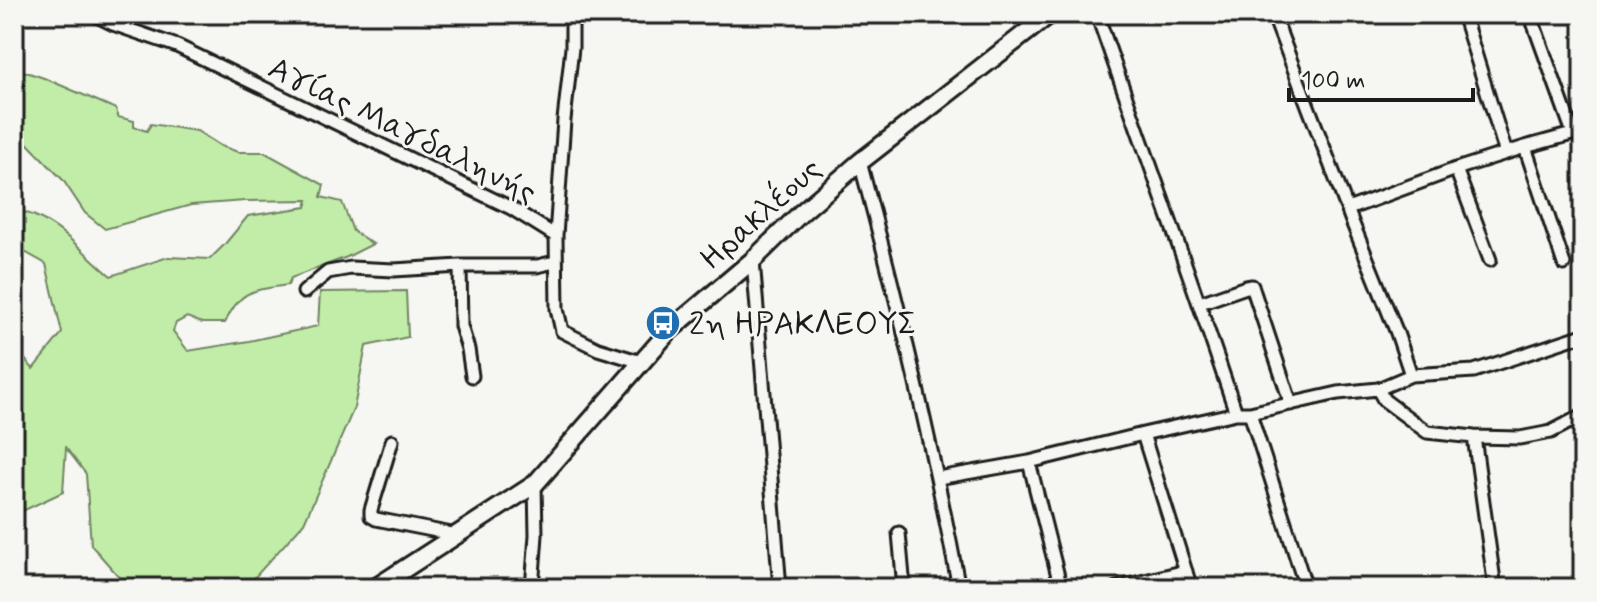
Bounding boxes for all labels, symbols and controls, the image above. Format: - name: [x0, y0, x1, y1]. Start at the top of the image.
- street label: Αγίας Μαγδαληνής: [261, 48, 543, 214]
- scale bar: [1289, 52, 1473, 102]
- text: 100 m: [1301, 66, 1365, 97]
- street label: Ηρακλέους: [691, 148, 831, 280]
- bus stop icon: 2η ΗΡΑΚΛΕΟΥΣ: [644, 304, 682, 342]
- place label: 2η ΗΡΑΚΛΕΟΥΣ: [689, 304, 917, 346]

